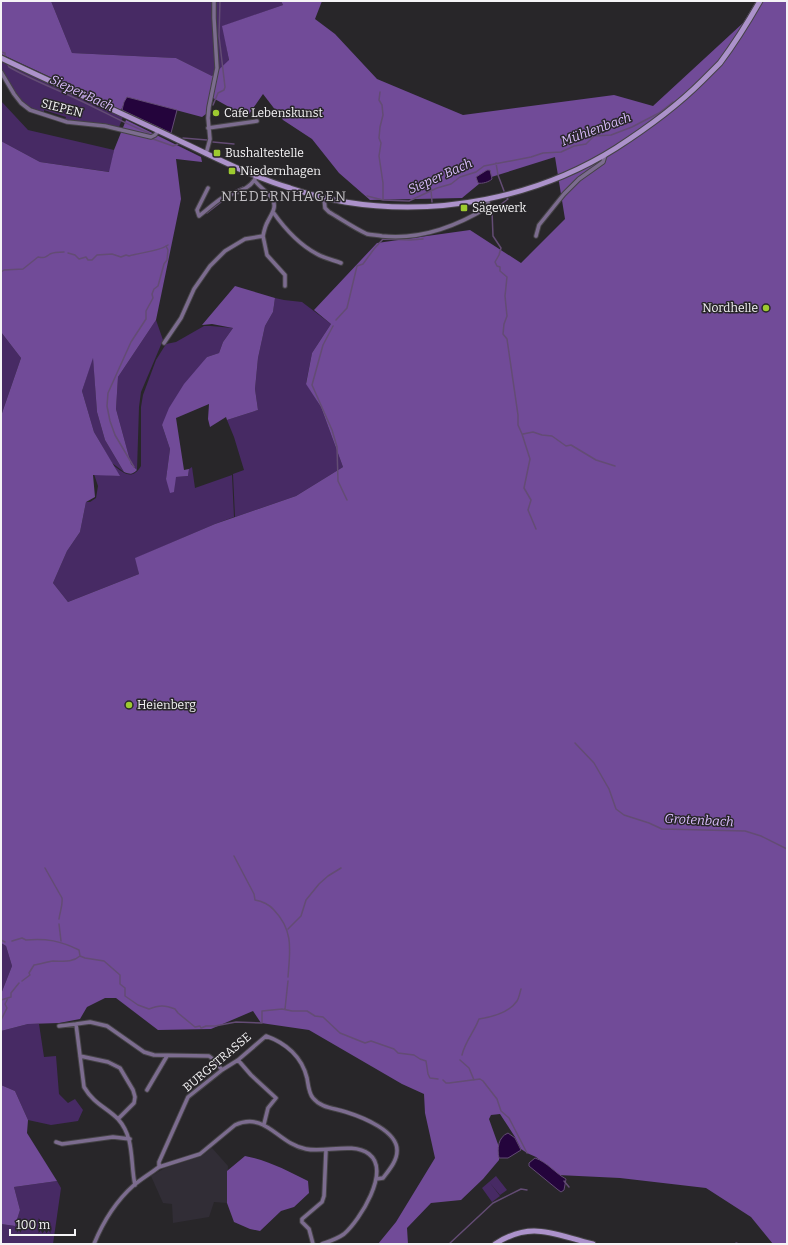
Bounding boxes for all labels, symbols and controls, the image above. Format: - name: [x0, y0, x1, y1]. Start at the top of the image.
- water label: Sieper Bach: [48, 72, 116, 114]
- street label: SIEPEN: [40, 96, 85, 120]
- place label: Cafe Lebenskunst: [224, 106, 323, 120]
- marker: Cafe Lebenskunst: [211, 108, 221, 118]
- water label: Mühlenbach: [559, 109, 633, 149]
- place label: Bushaltestelle: [225, 146, 304, 160]
- marker: Bushaltestelle: [212, 148, 222, 158]
- water label: Sieper Bach: [406, 155, 474, 197]
- place label: Niedernhagen: [240, 164, 321, 178]
- marker: Niedernhagen: [227, 166, 237, 176]
- district label: NIEDERNHAGEN: [221, 188, 347, 205]
- place label: Sägewerk: [472, 201, 526, 215]
- marker: Sägewerk: [459, 203, 469, 213]
- place label: Nordhelle: [702, 301, 758, 315]
- marker: Nordhelle: [761, 303, 771, 313]
- place label: Heienberg: [137, 698, 196, 712]
- marker: Heienberg: [124, 700, 134, 710]
- water label: Grotenbach: [664, 811, 734, 829]
- street label: BURGSTRASSE: [180, 1030, 254, 1094]
- scale bar: [10, 1211, 75, 1237]
- text: 100 m: [16, 1218, 51, 1232]

